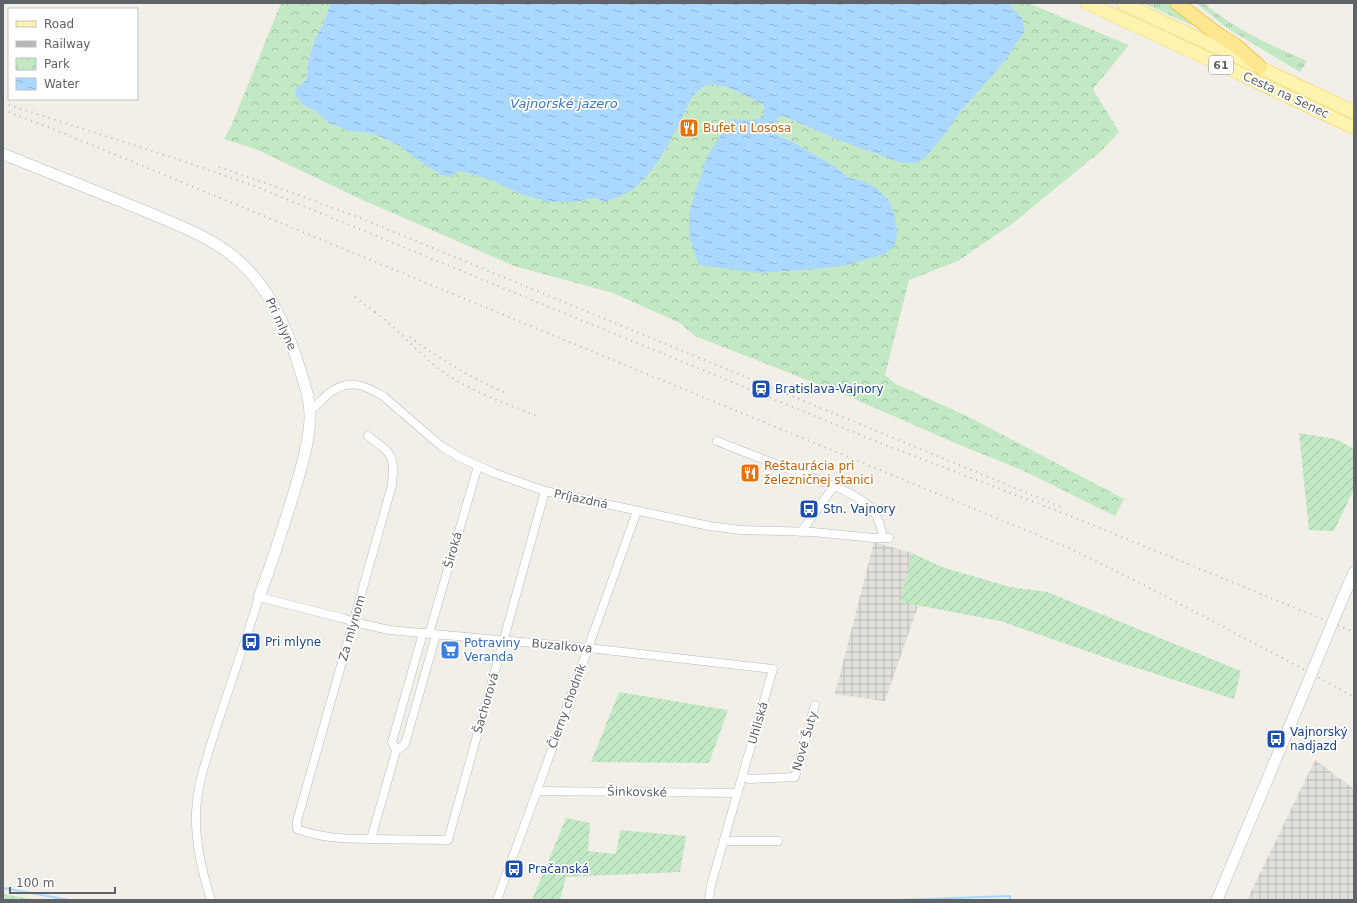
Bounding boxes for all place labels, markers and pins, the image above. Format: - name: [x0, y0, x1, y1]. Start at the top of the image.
- restaurant icon: Bufet u Lososa: [678, 117, 700, 139]
- place label: Bufet u Lososa: [703, 121, 791, 135]
- station icon: Bratislava-Vajnory: [750, 378, 772, 400]
- place label: Bratislava-Vajnory: [775, 382, 884, 396]
- place label: Reštaurácia pri železničnej stanici: [764, 459, 874, 487]
- restaurant icon: Reštaurácia pri železničnej stanici: [739, 462, 761, 484]
- bus stop icon: Stn. Vajnory: [798, 498, 820, 520]
- place label: Stn. Vajnory: [823, 502, 896, 516]
- bus stop icon: Pri mlyne: [240, 631, 262, 653]
- place label: Pri mlyne: [265, 635, 321, 649]
- place label: Potraviny Veranda: [464, 636, 520, 664]
- supermarket icon: Potraviny Veranda: [439, 639, 461, 661]
- place label: Vajnorský nadjazd: [1290, 725, 1348, 753]
- bus stop icon: Vajnorský nadjazd: [1265, 728, 1287, 750]
- bus stop icon: Pračanská: [503, 858, 525, 880]
- place label: Pračanská: [528, 862, 589, 876]

